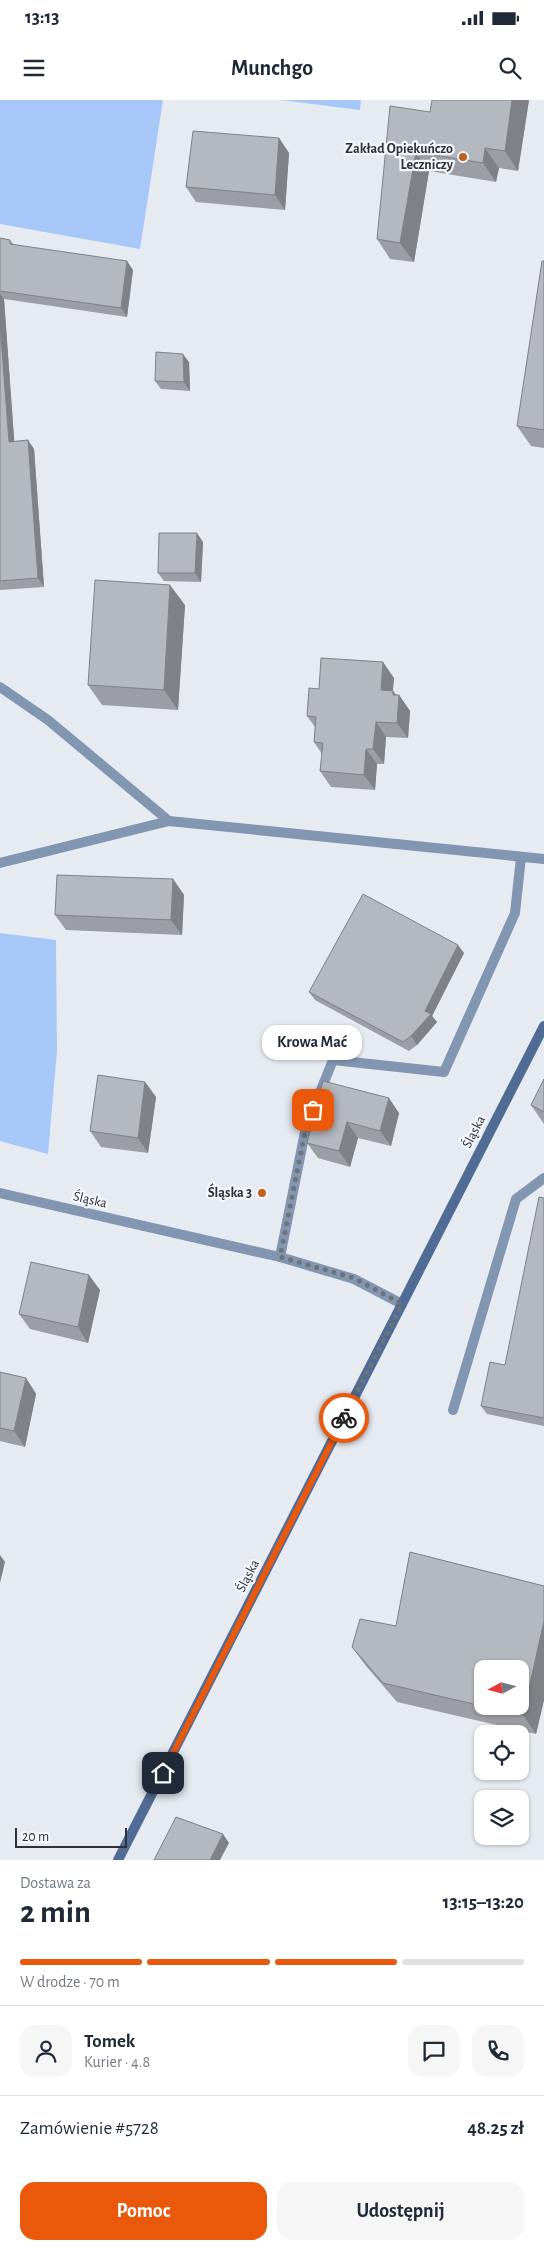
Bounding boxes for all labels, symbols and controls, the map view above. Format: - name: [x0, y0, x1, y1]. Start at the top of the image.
- text: 13:13: [25, 8, 59, 27]
- icon: menu: [20, 54, 48, 82]
- icon: search: [496, 54, 524, 82]
- text: Munchgo: [231, 57, 313, 79]
- place label: Zakład Opiekuńczo Leczniczy: [345, 142, 454, 172]
- marker: Zakład Opiekuńczo Leczniczy: [457, 151, 469, 163]
- callout: Krowa Mać: [263, 1025, 363, 1060]
- text: Krowa Mać: [277, 1034, 347, 1050]
- pin: [292, 1089, 334, 1131]
- icon: bag: [299, 1096, 327, 1124]
- street label: Śląska: [457, 1112, 488, 1150]
- place label: Śląska 3: [208, 1183, 252, 1200]
- street label: Śląska: [72, 1186, 109, 1211]
- marker: Śląska 3: [256, 1187, 268, 1199]
- courier: [319, 1393, 369, 1443]
- icon: bike: [330, 1404, 358, 1432]
- street label: Śląska: [231, 1556, 262, 1594]
- north arrow: [474, 1660, 529, 1715]
- map controls: [474, 1660, 529, 1845]
- button: locate: [474, 1725, 529, 1780]
- pin: [142, 1752, 184, 1794]
- icon: home: [149, 1759, 177, 1787]
- button: layers: [474, 1790, 529, 1845]
- scale bar: [15, 1825, 128, 1848]
- text: 20 m: [22, 1830, 49, 1844]
- text: Dostawa za: [20, 1875, 91, 1891]
- text: 13:15–13:20: [443, 1893, 524, 1912]
- text: 2 min: [20, 1896, 91, 1928]
- text: W drodze · 70 m: [20, 1974, 120, 1990]
- button: person: [20, 2025, 72, 2077]
- button: chat: [408, 2025, 460, 2077]
- button: phone: [472, 2025, 524, 2077]
- text: Tomek: [84, 2032, 135, 2051]
- text: Kurier · 4.8: [84, 2054, 150, 2070]
- text: Zamówienie #5728: [20, 2119, 159, 2138]
- text: 48.25 zł: [467, 2119, 524, 2138]
- button: Pomoc: [20, 2182, 267, 2240]
- button: Udostępnij: [277, 2182, 524, 2240]

